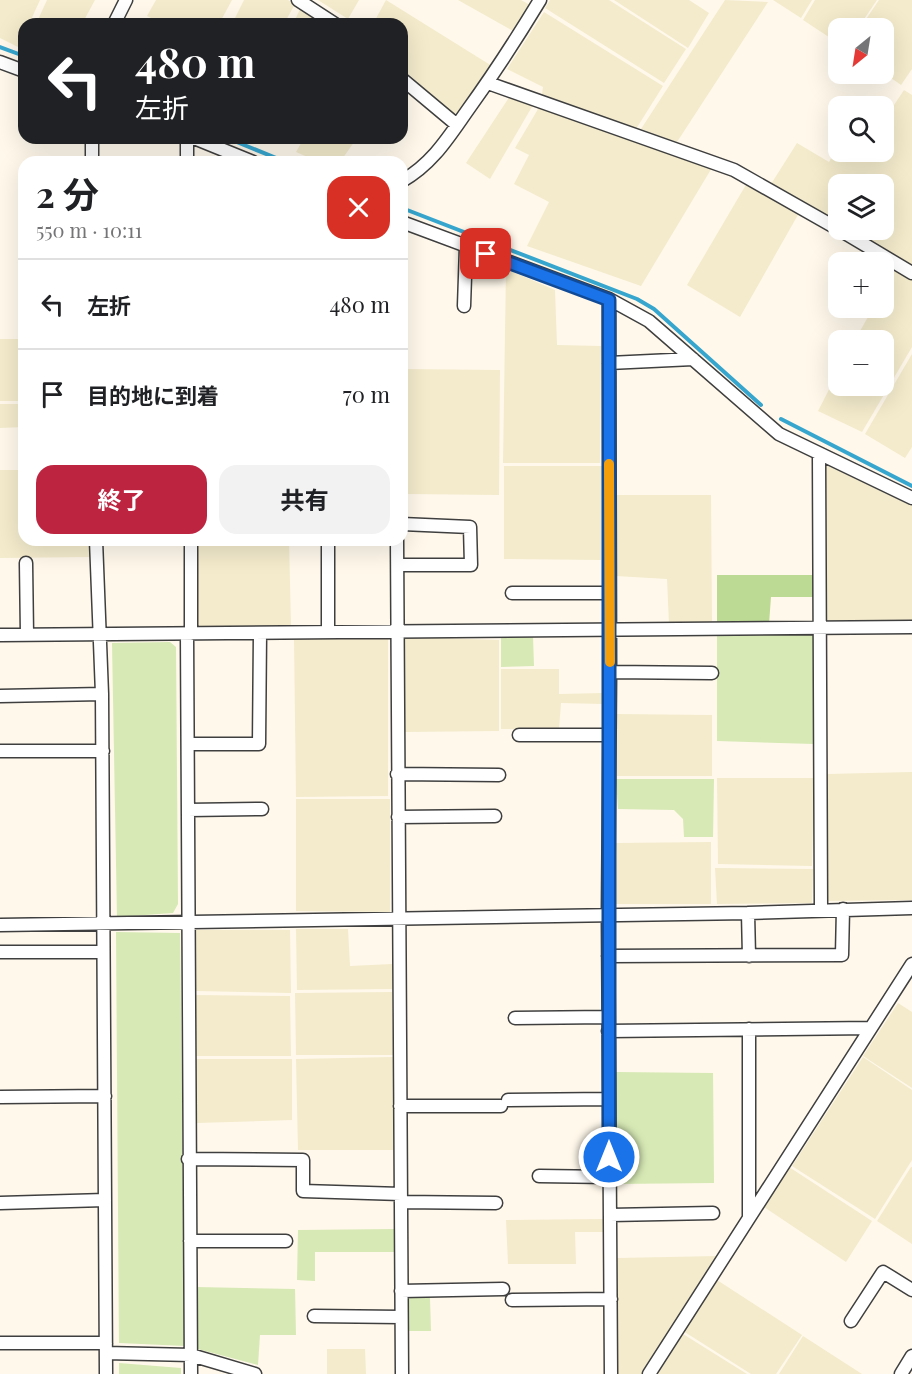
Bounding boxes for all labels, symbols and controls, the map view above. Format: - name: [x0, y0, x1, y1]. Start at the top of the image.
- north arrow: [828, 18, 894, 84]
- map controls: [828, 18, 894, 396]
- text: 480 m: [135, 33, 256, 89]
- icon: left: [36, 42, 114, 120]
- text: 左折: [135, 89, 189, 125]
- button: search: [828, 96, 894, 162]
- text: 2 分: [36, 169, 99, 217]
- button: layers: [828, 174, 894, 240]
- button: close: [327, 176, 390, 239]
- text: 550 m · 10:11: [36, 216, 142, 243]
- pin: [460, 228, 511, 279]
- icon: arrive: [469, 237, 502, 270]
- button: +: [828, 252, 894, 318]
- icon: left: [36, 288, 69, 321]
- text: 480 m: [329, 289, 390, 319]
- text: 左折: [87, 290, 131, 320]
- button: −: [828, 330, 894, 396]
- icon: arrive: [36, 378, 69, 411]
- text: 70 m: [343, 379, 390, 409]
- text: 目的地に到着: [87, 380, 219, 410]
- button: 終了: [36, 465, 207, 534]
- button: 共有: [219, 465, 390, 534]
- position arrow: [577, 1125, 641, 1189]

